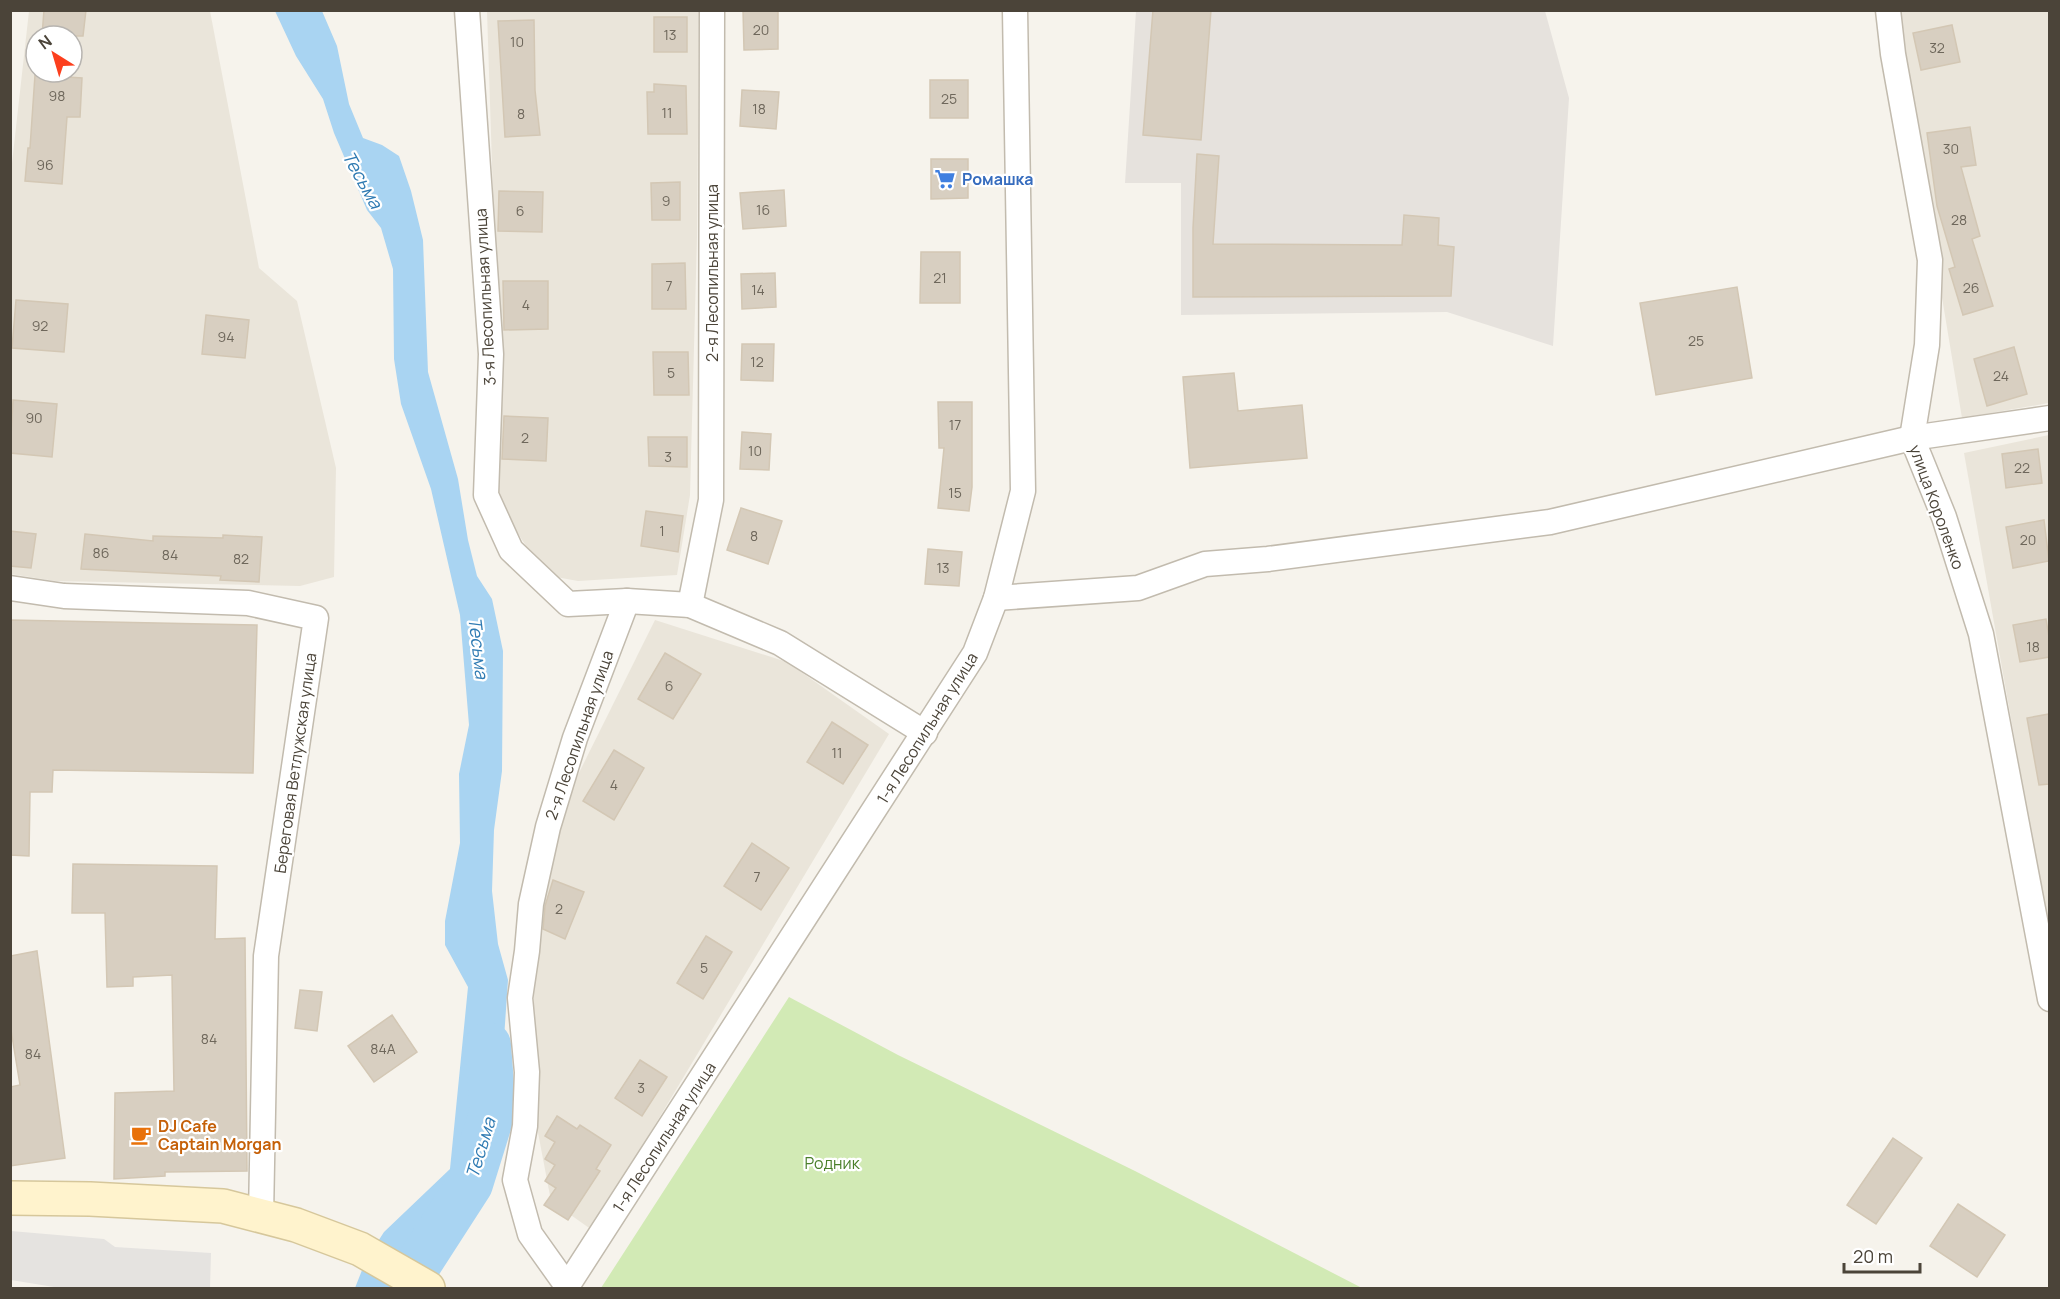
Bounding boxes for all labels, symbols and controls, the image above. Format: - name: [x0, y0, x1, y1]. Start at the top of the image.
- house number: 20: [753, 20, 769, 39]
- north arrow: [24, 24, 84, 84]
- house number: 13: [663, 25, 677, 44]
- text: N: [34, 30, 56, 54]
- house number: 10: [510, 32, 524, 51]
- house number: 32: [1929, 38, 1945, 57]
- house number: 98: [49, 86, 65, 105]
- house number: 25: [941, 89, 957, 108]
- house number: 18: [752, 99, 766, 118]
- house number: 11: [662, 103, 672, 122]
- house number: 8: [517, 104, 525, 123]
- house number: 30: [1943, 139, 1959, 158]
- water label: Тесьма: [337, 147, 389, 213]
- house number: 96: [36, 155, 54, 174]
- supermarket icon: Ромашка: [933, 167, 957, 191]
- place label: Ромашка: [962, 168, 1033, 190]
- street label: 2-я Лесопильная улица: [701, 184, 723, 362]
- house number: 9: [662, 191, 670, 210]
- house number: 16: [756, 200, 770, 219]
- house number: 6: [516, 201, 524, 220]
- street label: 3-я Лесопильная улица: [469, 208, 501, 386]
- house number: 28: [1951, 210, 1967, 229]
- house number: 21: [933, 268, 947, 287]
- house number: 7: [665, 276, 673, 295]
- house number: 26: [1963, 278, 1979, 297]
- house number: 14: [751, 280, 765, 299]
- house number: 4: [522, 295, 530, 314]
- house number: 92: [32, 316, 48, 335]
- house number: 94: [218, 327, 234, 346]
- house number: 25: [1688, 331, 1704, 350]
- house number: 12: [750, 352, 764, 371]
- house number: 5: [667, 363, 675, 382]
- house number: 24: [1993, 366, 2009, 385]
- house number: 90: [25, 408, 43, 427]
- house number: 17: [949, 415, 961, 434]
- house number: 2: [521, 428, 529, 447]
- house number: 10: [748, 441, 762, 460]
- street label: улица Короленко: [1904, 442, 1970, 572]
- house number: 3: [664, 447, 672, 466]
- house number: 22: [2014, 458, 2030, 477]
- house number: 15: [948, 483, 962, 502]
- house number: 1: [659, 521, 665, 540]
- house number: 8: [750, 526, 758, 545]
- house number: 20: [2020, 530, 2036, 549]
- house number: 86: [93, 543, 109, 562]
- house number: 84: [162, 545, 178, 564]
- house number: 82: [233, 549, 249, 568]
- house number: 13: [936, 558, 950, 577]
- water label: Тесьма: [463, 616, 495, 681]
- house number: 18: [2026, 637, 2040, 656]
- street label: 2-я Лесопильная улица: [540, 647, 618, 823]
- street label: 1-я Лесопильная улица: [871, 648, 983, 808]
- street label: Береговая Ветлужская улица: [269, 651, 321, 875]
- house number: 6: [665, 676, 673, 695]
- house number: 11: [832, 743, 842, 762]
- house number: 4: [610, 775, 618, 794]
- house number: 7: [753, 867, 761, 886]
- house number: 2: [555, 899, 563, 918]
- house number: 5: [700, 958, 708, 977]
- house number: 84: [201, 1029, 217, 1048]
- house number: 84А: [370, 1039, 396, 1058]
- house number: 84: [25, 1044, 41, 1063]
- street label: 1-я Лесопильная улица: [607, 1058, 721, 1216]
- house number: 3: [637, 1078, 645, 1097]
- water label: Тесьма: [459, 1114, 501, 1181]
- place label: DJ Cafe Captain Morgan: [158, 1115, 281, 1155]
- cafe icon: DJ Cafe Captain Morgan: [129, 1123, 153, 1147]
- park label: Родник: [804, 1152, 861, 1174]
- scale bar: [1844, 1236, 1920, 1274]
- text: 20 m: [1853, 1244, 1893, 1268]

